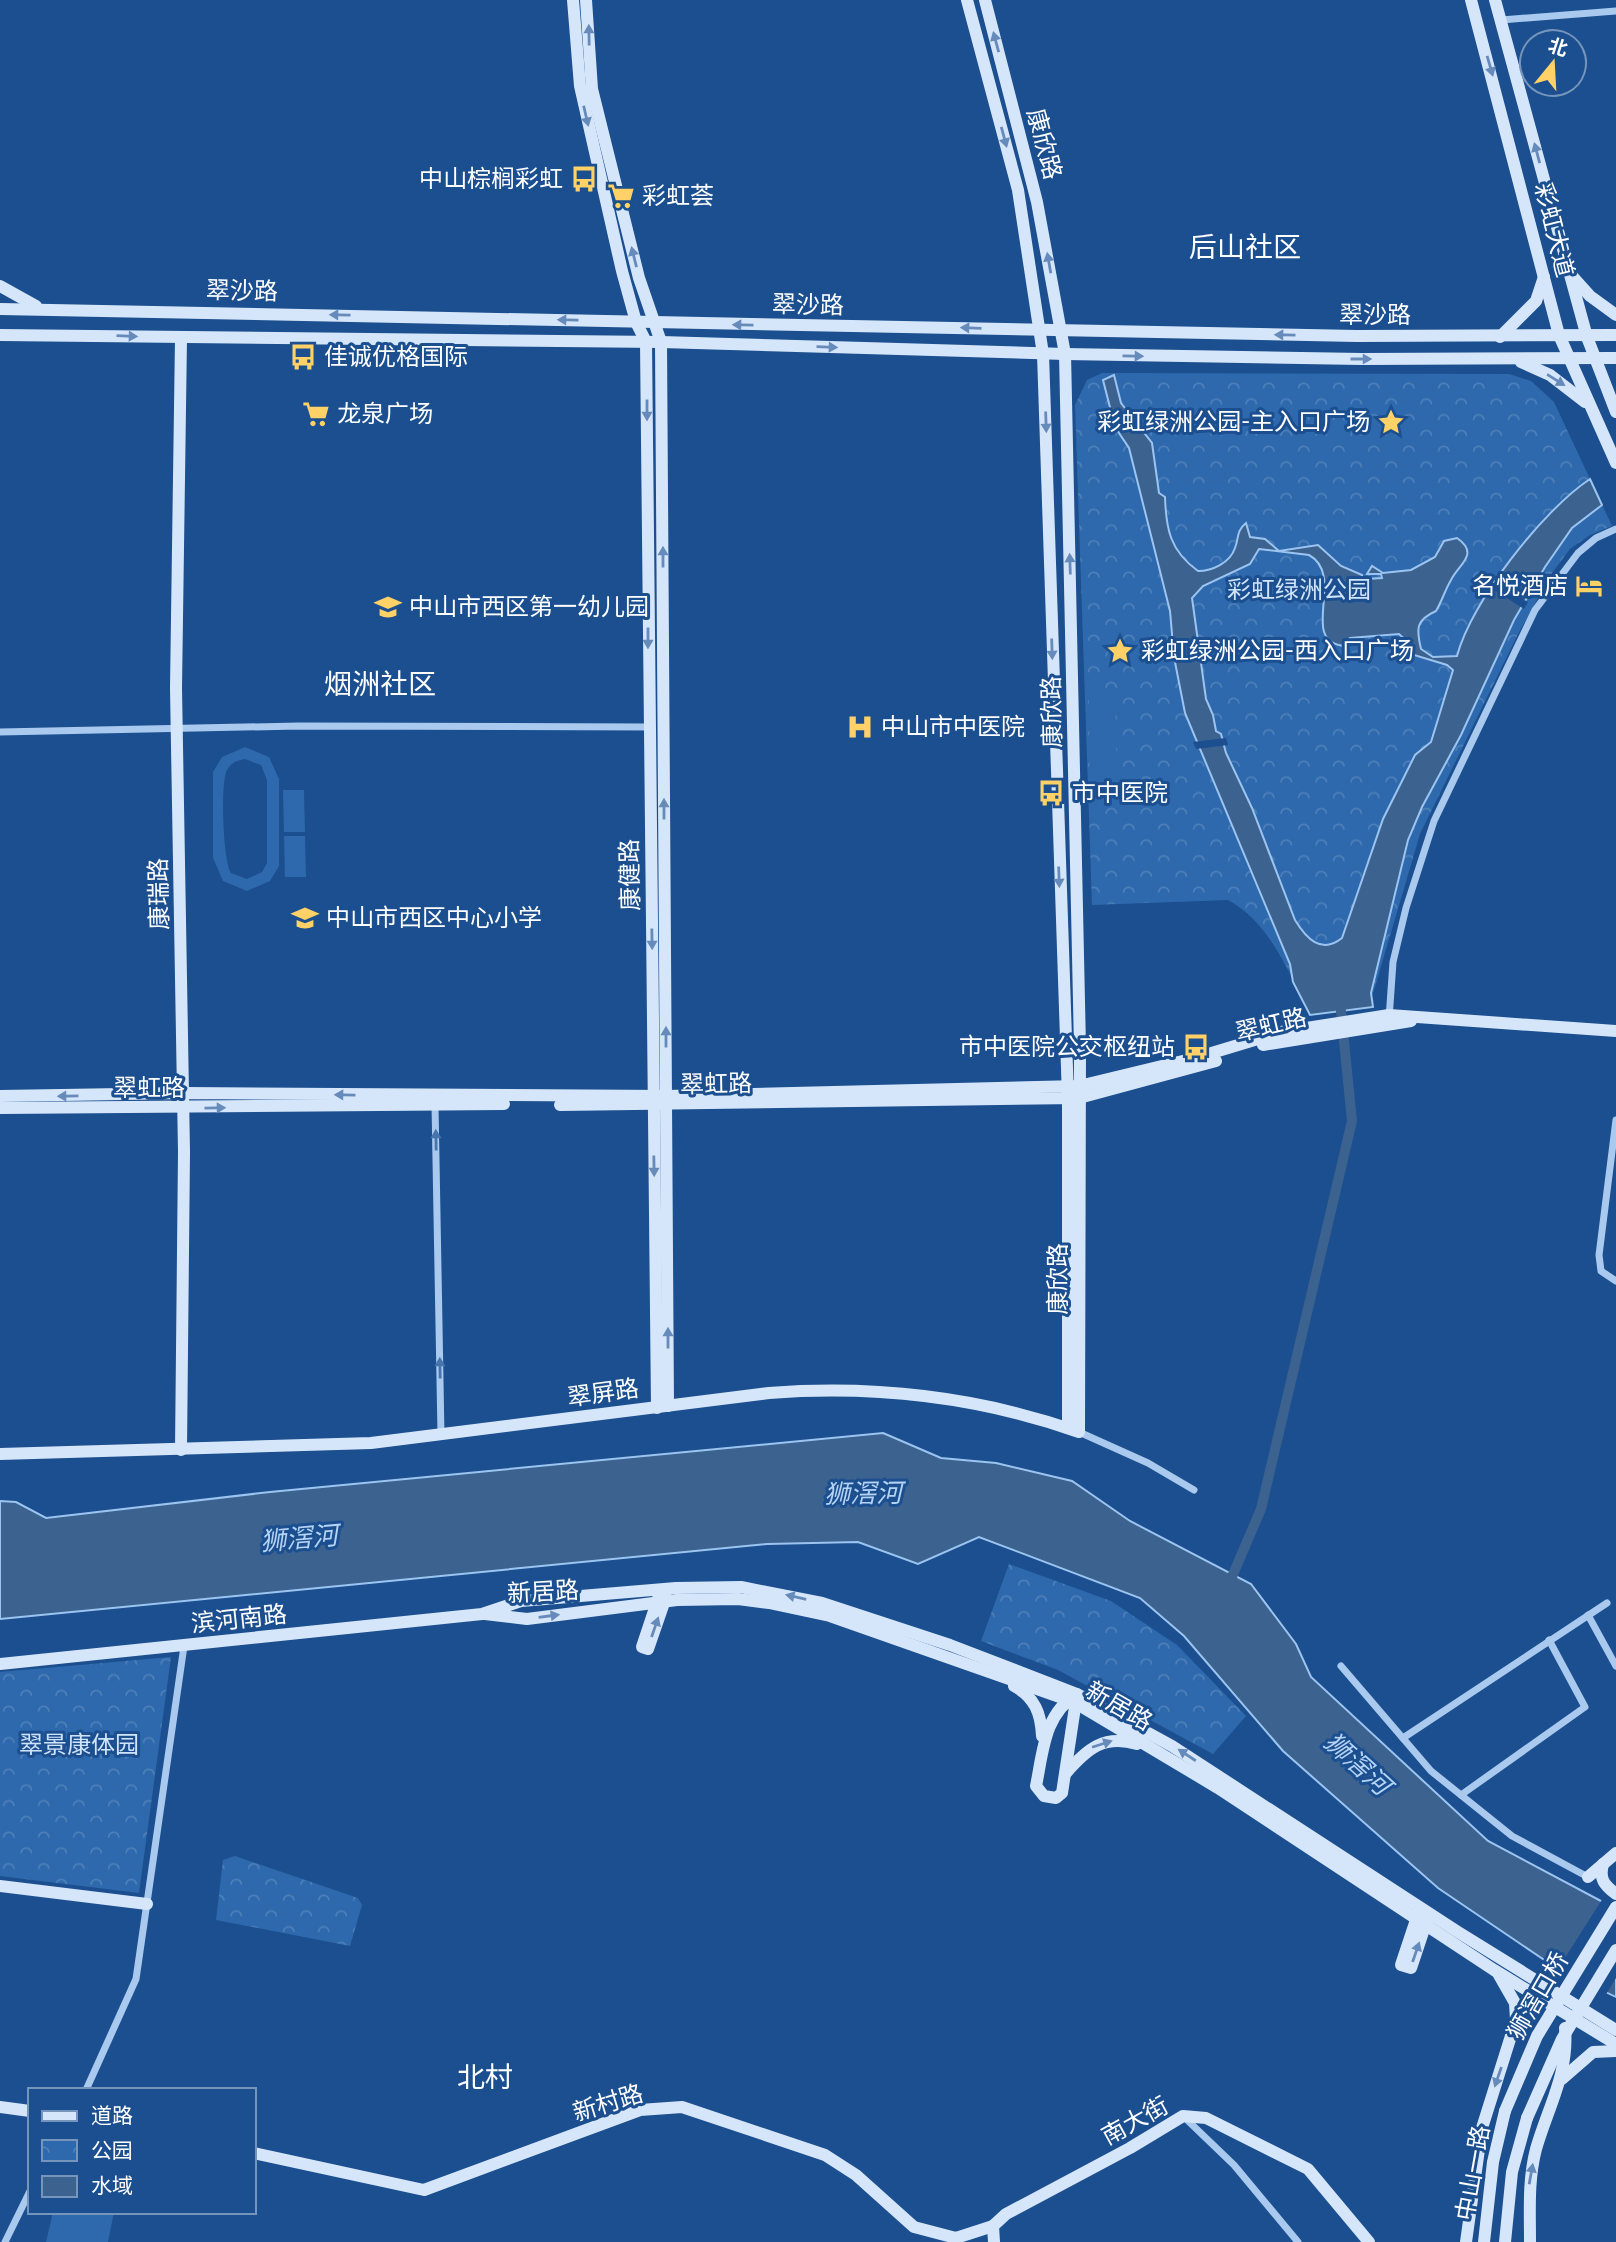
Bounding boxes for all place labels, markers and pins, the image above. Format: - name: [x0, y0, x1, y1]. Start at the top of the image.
- bus stop icon: 中山棕榈彩虹: [569, 164, 599, 194]
- place label: 中山棕榈彩虹: [419, 165, 563, 193]
- supermarket icon: 彩虹荟: [606, 181, 636, 211]
- place label: 彩虹荟: [642, 182, 714, 210]
- bus stop icon: 佳诚优格国际: [288, 342, 318, 372]
- place label: 佳诚优格国际: [324, 343, 468, 371]
- supermarket icon: 龙泉广场: [301, 399, 331, 429]
- place label: 龙泉广场: [337, 400, 433, 428]
- place icon: 彩虹绿洲公园-主入口广场: [1376, 407, 1406, 437]
- place label: 彩虹绿洲公园-主入口广场: [1097, 408, 1370, 436]
- hotel icon: 名悦酒店: [1574, 571, 1604, 601]
- place label: 名悦酒店: [1472, 572, 1568, 600]
- school or university icon: 中山市西区第一幼儿园: [373, 592, 403, 622]
- place label: 中山市西区第一幼儿园: [409, 593, 649, 621]
- place icon: 彩虹绿洲公园-西入口广场: [1105, 636, 1135, 666]
- place label: 彩虹绿洲公园-西入口广场: [1141, 637, 1414, 665]
- hospital icon: 中山市中医院: [845, 712, 875, 742]
- place label: 中山市中医院: [881, 713, 1025, 741]
- bus stop icon: 市中医院: [1036, 778, 1066, 808]
- place label: 市中医院: [1072, 779, 1168, 807]
- school or university icon: 中山市西区中心小学: [290, 903, 320, 933]
- place label: 中山市西区中心小学: [326, 904, 542, 932]
- bus stop icon: 市中医院公交枢纽站: [1181, 1032, 1211, 1062]
- place label: 市中医院公交枢纽站: [959, 1033, 1175, 1061]

